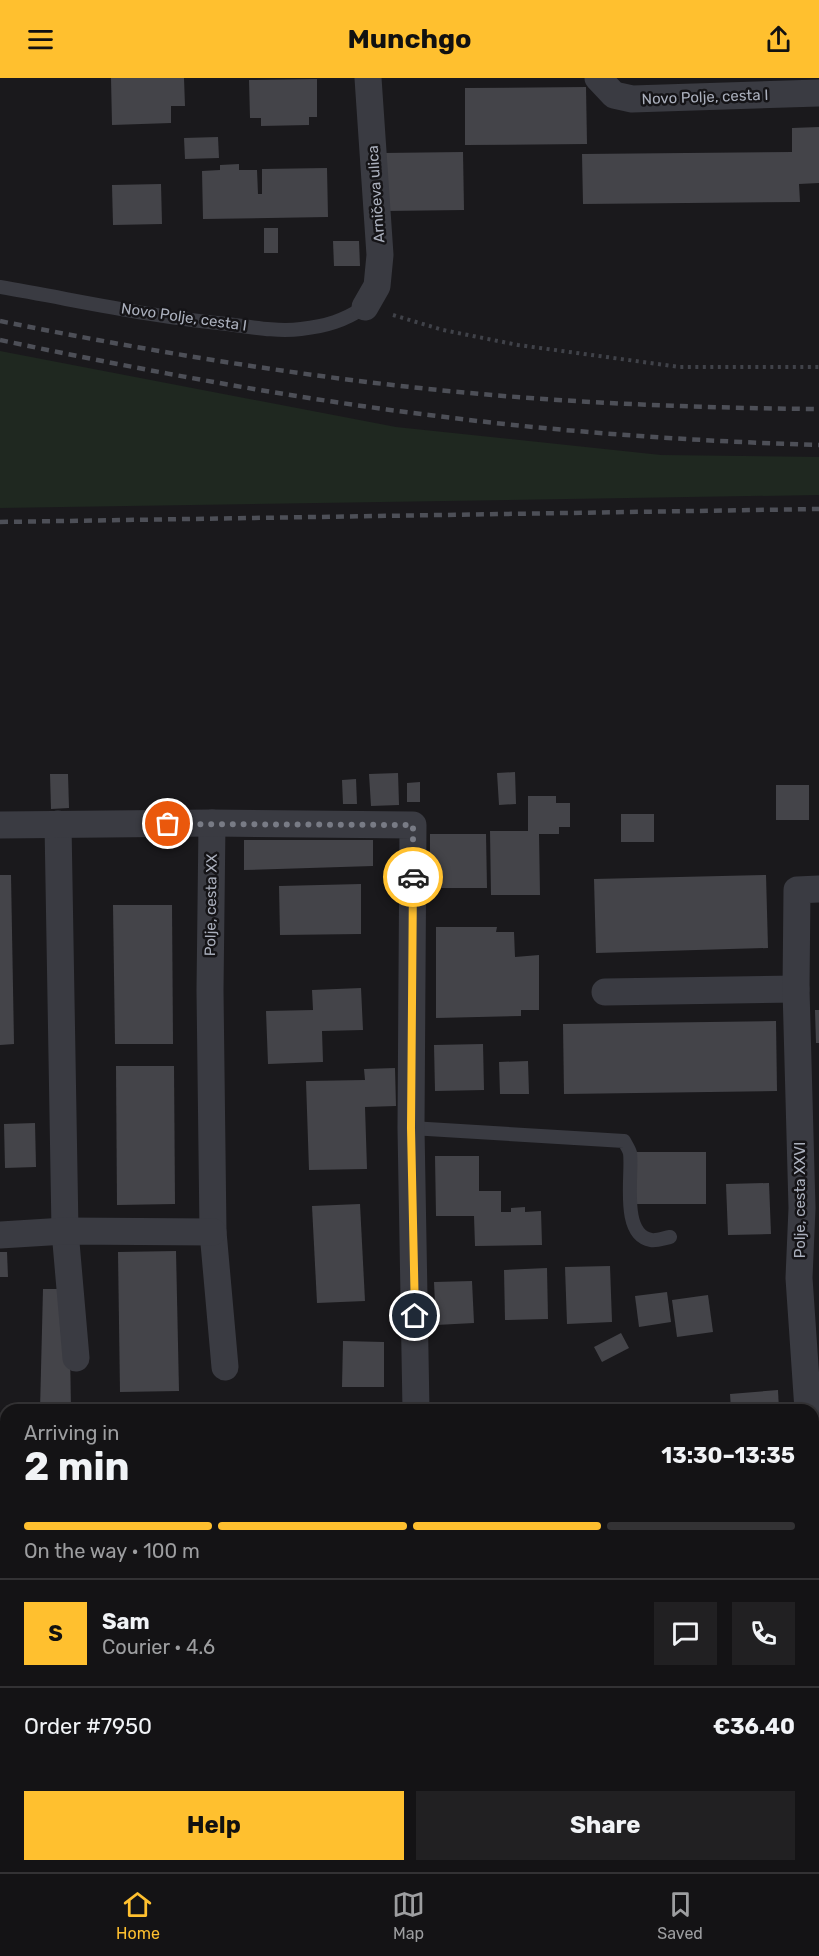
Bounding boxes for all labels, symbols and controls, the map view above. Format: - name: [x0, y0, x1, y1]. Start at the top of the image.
- icon: menu: [24, 23, 57, 56]
- text: Munchgo: [347, 23, 472, 55]
- icon: share: [762, 23, 795, 56]
- street label: Novo Polje, cesta I: [641, 86, 769, 108]
- street label: Arničeva ulica: [364, 145, 388, 243]
- street label: Novo Polje, cesta I: [120, 299, 248, 335]
- pin: [142, 798, 193, 849]
- icon: bag: [151, 807, 184, 840]
- courier: [383, 847, 443, 907]
- street label: Polje, cesta XX: [201, 853, 221, 956]
- icon: car: [397, 861, 430, 894]
- street label: Polje, cesta XXVI: [791, 1142, 809, 1258]
- pin: [389, 1290, 440, 1341]
- icon: home: [398, 1299, 431, 1332]
- text: Arriving in: [24, 1421, 119, 1445]
- text: 13:30–13:35: [661, 1442, 795, 1469]
- text: 2 min: [24, 1444, 130, 1490]
- text: On the way · 100 m: [24, 1539, 200, 1563]
- button: chat: [654, 1602, 717, 1665]
- button: phone: [732, 1602, 795, 1665]
- text: Sam: [102, 1608, 150, 1635]
- text: S: [48, 1620, 63, 1647]
- text: Courier · 4.6: [102, 1635, 215, 1659]
- text: Order #7950: [24, 1713, 152, 1740]
- text: €36.40: [713, 1713, 795, 1740]
- button: Help: [24, 1791, 404, 1860]
- button: Share: [416, 1791, 795, 1860]
- tab: Home: [116, 1888, 160, 1943]
- tab: Map: [392, 1888, 425, 1943]
- tab: Saved: [657, 1888, 703, 1943]

